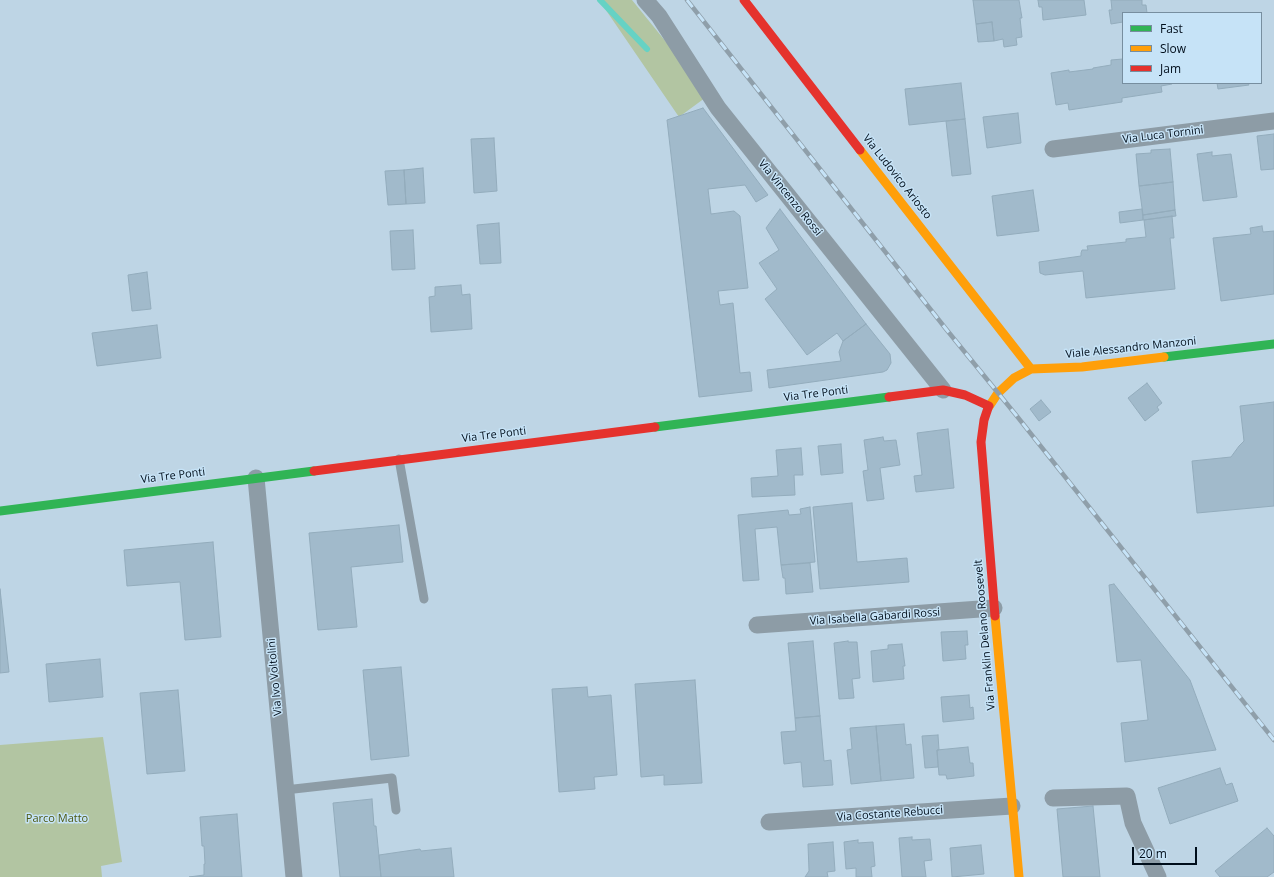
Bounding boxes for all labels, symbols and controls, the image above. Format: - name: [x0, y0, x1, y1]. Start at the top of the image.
- legend: [1122, 12, 1262, 84]
- text: Fast: [1160, 20, 1183, 37]
- text: Slow: [1160, 40, 1186, 57]
- text: Jam: [1160, 60, 1181, 77]
- street label: Via Luca Tornini: [1122, 123, 1204, 147]
- street label: Via Ludovico Ariosto: [860, 132, 934, 222]
- street label: Via Vincenzo Rossi: [755, 157, 825, 239]
- street label: Viale Alessandro Manzoni: [1065, 335, 1197, 361]
- street label: Via Tre Ponti: [783, 384, 849, 404]
- street label: Via Tre Ponti: [461, 425, 527, 445]
- street label: Via Tre Ponti: [140, 466, 206, 486]
- street label: Via Franklin Delano Roosevelt: [972, 559, 998, 711]
- street label: Via Isabella Gabardi Rossi: [809, 606, 941, 628]
- street label: Via Ivo Voltolini: [265, 638, 285, 716]
- street label: Via Costante Rebucci: [836, 804, 944, 824]
- park label: Parco Matto: [26, 812, 88, 826]
- scale bar: [1134, 839, 1199, 865]
- text: 20 m: [1139, 845, 1167, 862]

